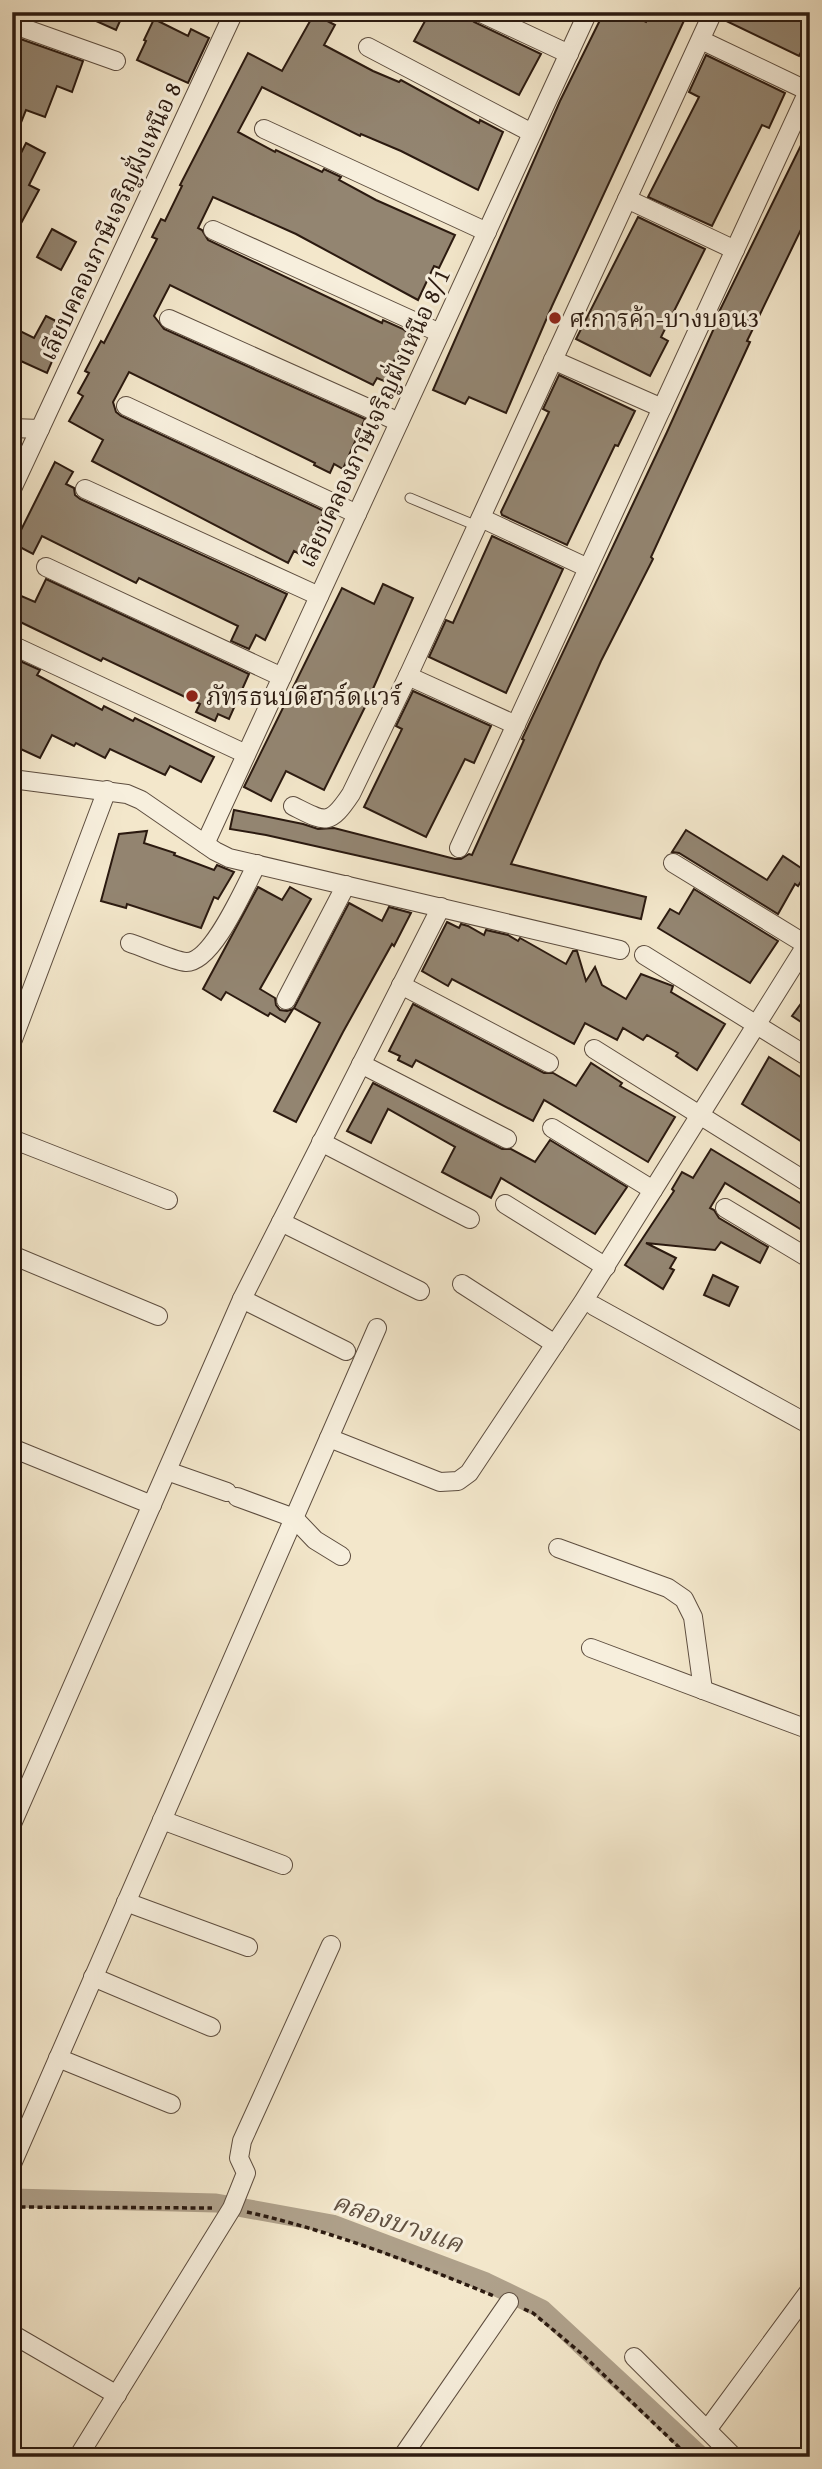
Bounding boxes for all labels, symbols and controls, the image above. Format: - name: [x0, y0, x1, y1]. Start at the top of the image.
- street label: เลียบคลองภาษีเจริญฝั่งเหนือ 8: [30, 76, 190, 366]
- street label: เลียบคลองภาษีเจริญฝั่งเหนือ 8/1: [289, 263, 459, 573]
- place label: ศ.การค้า-บางบอน3: [569, 301, 759, 336]
- marker: ศ.การค้า-บางบอน3: [547, 310, 563, 326]
- place label: ภัทรธนบดีฮาร์ดแวร์: [206, 679, 402, 714]
- marker: ภัทรธนบดีฮาร์ดแวร์: [184, 688, 200, 704]
- water label: คลองบางแค: [328, 2181, 469, 2263]

